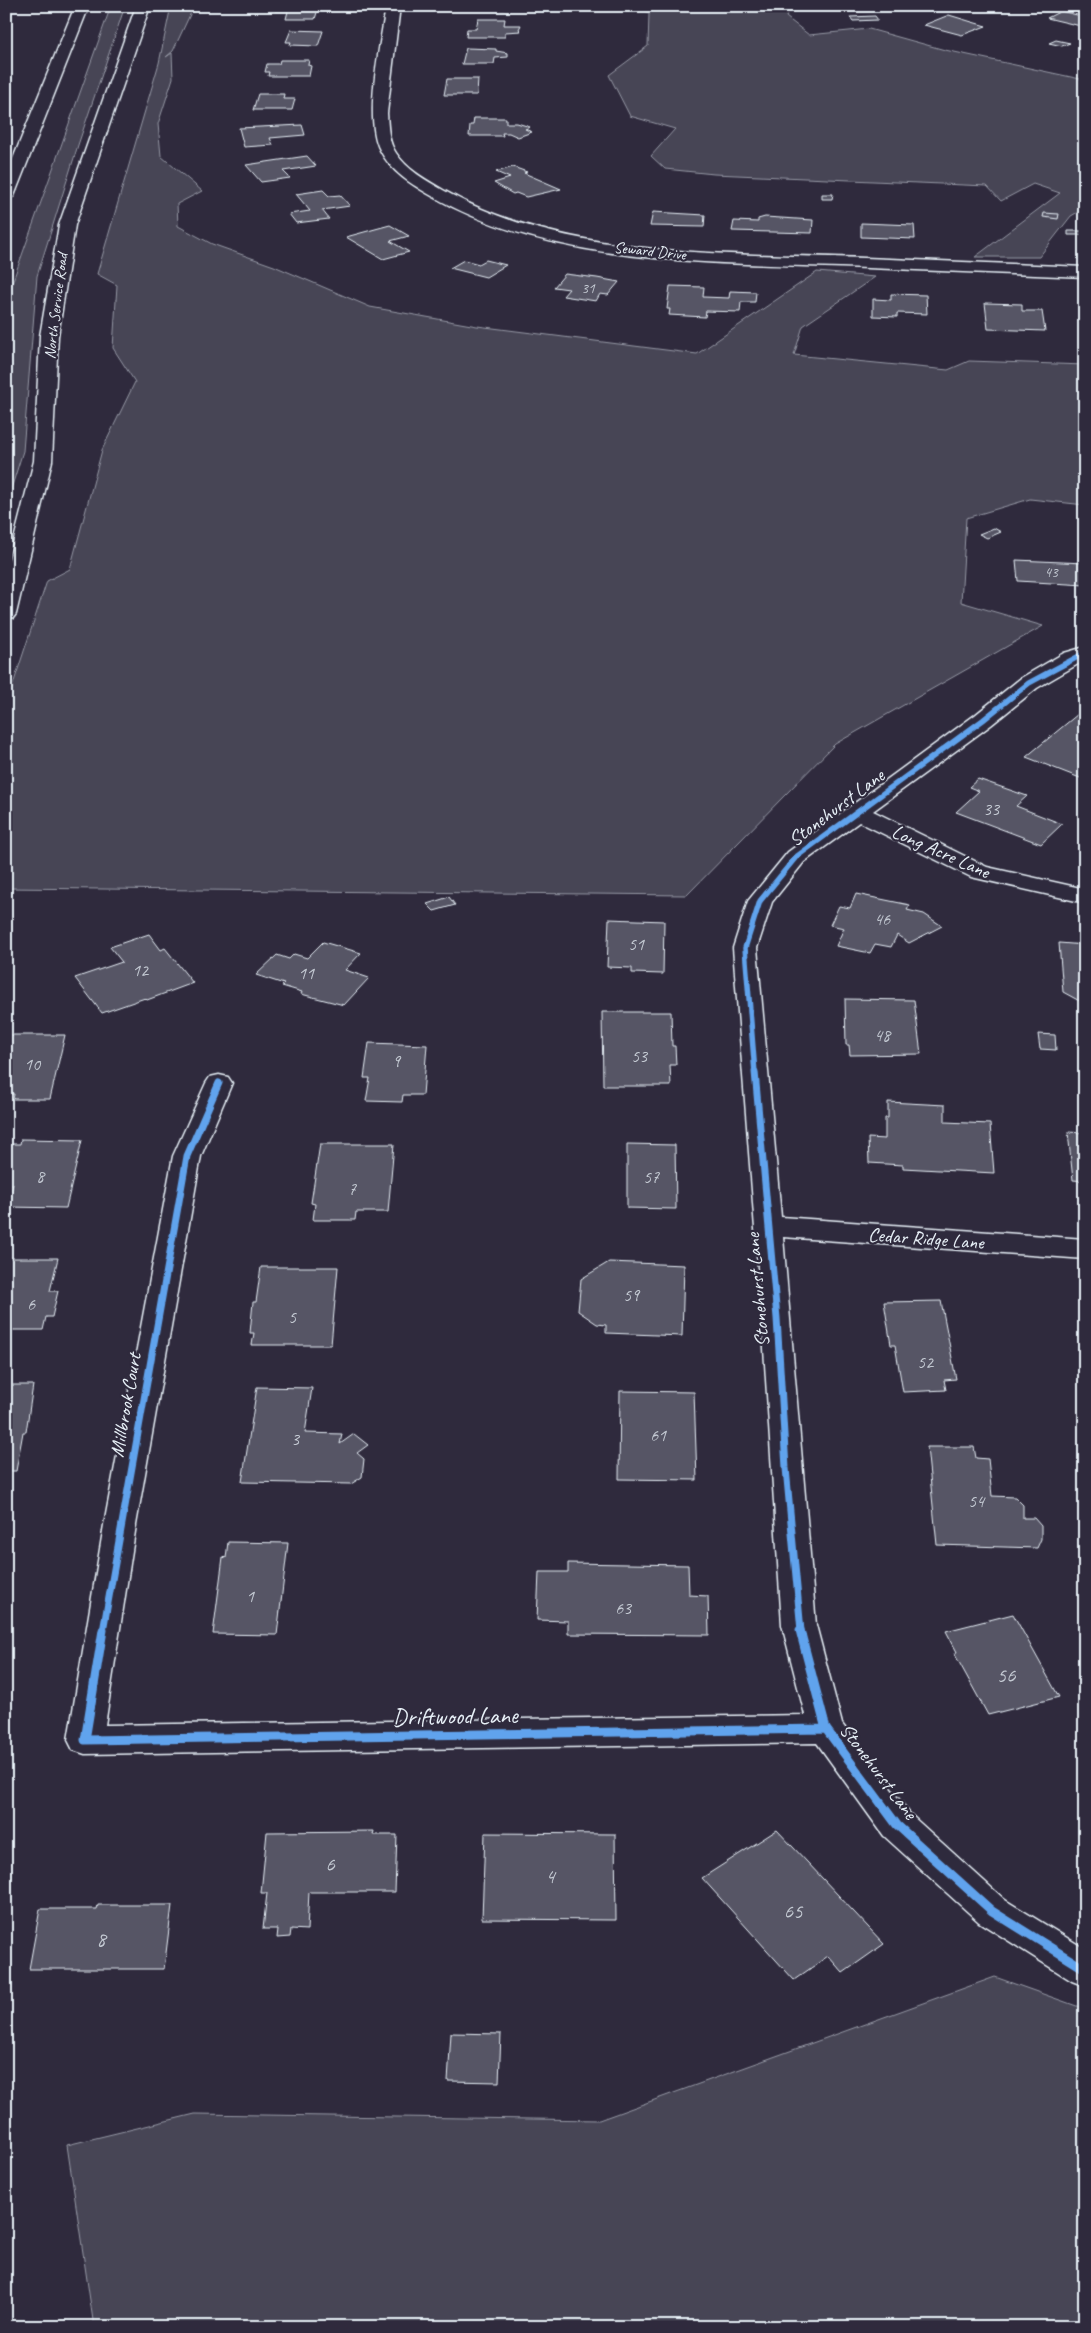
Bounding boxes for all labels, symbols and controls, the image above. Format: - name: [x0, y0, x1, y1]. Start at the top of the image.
- street label: Seward Drive: [613, 237, 688, 265]
- street label: North Service Road: [40, 249, 73, 360]
- house number: 31: [581, 279, 596, 298]
- house number: 43: [1044, 563, 1059, 582]
- street label: Stonehurst Lane: [783, 762, 891, 852]
- house number: 33: [983, 798, 1001, 820]
- street label: Long Acre Lane: [888, 819, 995, 885]
- house number: 46: [874, 908, 891, 930]
- house number: 51: [628, 933, 645, 955]
- house number: 12: [132, 959, 150, 981]
- house number: 11: [298, 962, 315, 984]
- house number: 48: [874, 1024, 892, 1046]
- house number: 53: [631, 1045, 649, 1067]
- house number: 9: [392, 1050, 402, 1072]
- house number: 10: [24, 1053, 42, 1075]
- house number: 8: [36, 1165, 46, 1187]
- house number: 57: [643, 1166, 660, 1188]
- house number: 7: [348, 1178, 357, 1200]
- street label: Cedar Ridge Lane: [867, 1222, 986, 1255]
- street label: Stonehurst Lane: [740, 1231, 775, 1348]
- house number: 59: [623, 1284, 641, 1306]
- house number: 6: [27, 1293, 36, 1315]
- house number: 5: [288, 1306, 297, 1328]
- street label: Millbrook Court: [104, 1349, 147, 1459]
- house number: 52: [917, 1351, 935, 1373]
- house number: 61: [650, 1424, 667, 1446]
- house number: 3: [291, 1428, 301, 1450]
- house number: 54: [968, 1490, 986, 1512]
- house number: 1: [246, 1585, 255, 1607]
- house number: 63: [615, 1597, 633, 1619]
- house number: 56: [997, 1662, 1016, 1688]
- street label: Driftwood Lane: [392, 1700, 520, 1732]
- street label: Stonehurst Lane: [834, 1718, 924, 1826]
- house number: 6: [325, 1851, 335, 1877]
- house number: 4: [545, 1863, 557, 1889]
- house number: 65: [784, 1898, 804, 1924]
- house number: 8: [96, 1926, 108, 1952]

